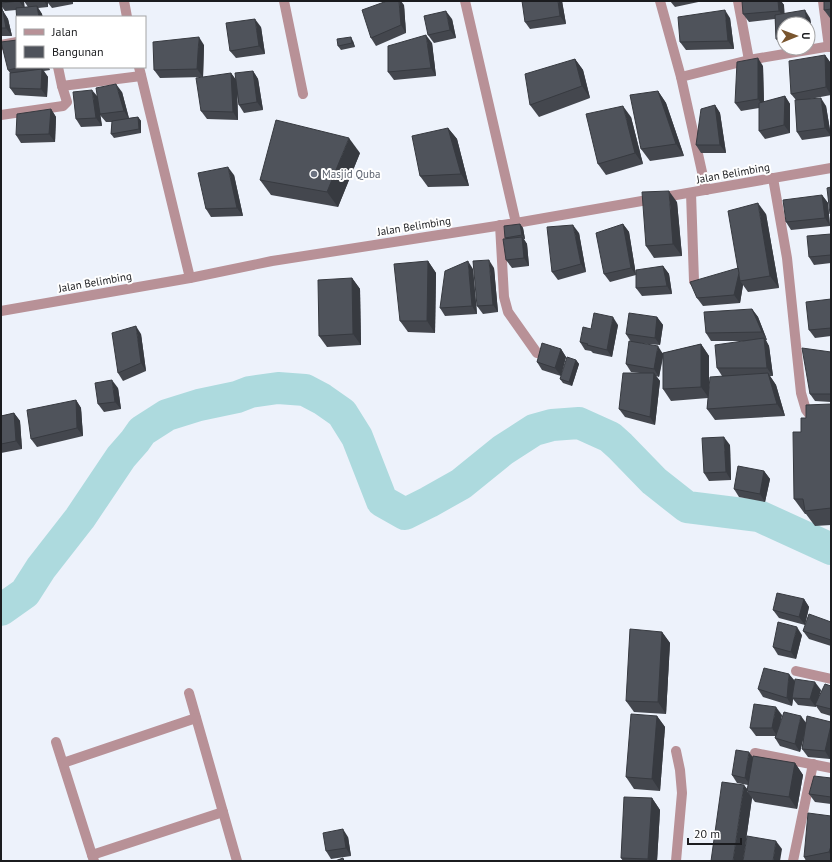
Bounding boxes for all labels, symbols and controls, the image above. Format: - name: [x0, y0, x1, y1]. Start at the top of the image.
- legend: [16, 16, 146, 68]
- north arrow: [776, 16, 816, 56]
- text: Jalan: [51, 24, 77, 39]
- text: U: [799, 32, 813, 39]
- text: Bangunan: [52, 44, 104, 59]
- street label: Jalan Belimbing: [694, 160, 771, 187]
- place label: Masjid Quba: [322, 167, 380, 181]
- marker: Masjid Quba: [309, 169, 319, 179]
- street label: Jalan Belimbing: [375, 213, 452, 239]
- street label: Jalan Belimbing: [56, 269, 133, 296]
- scale bar: [688, 820, 741, 846]
- text: 20 m: [694, 826, 720, 841]

